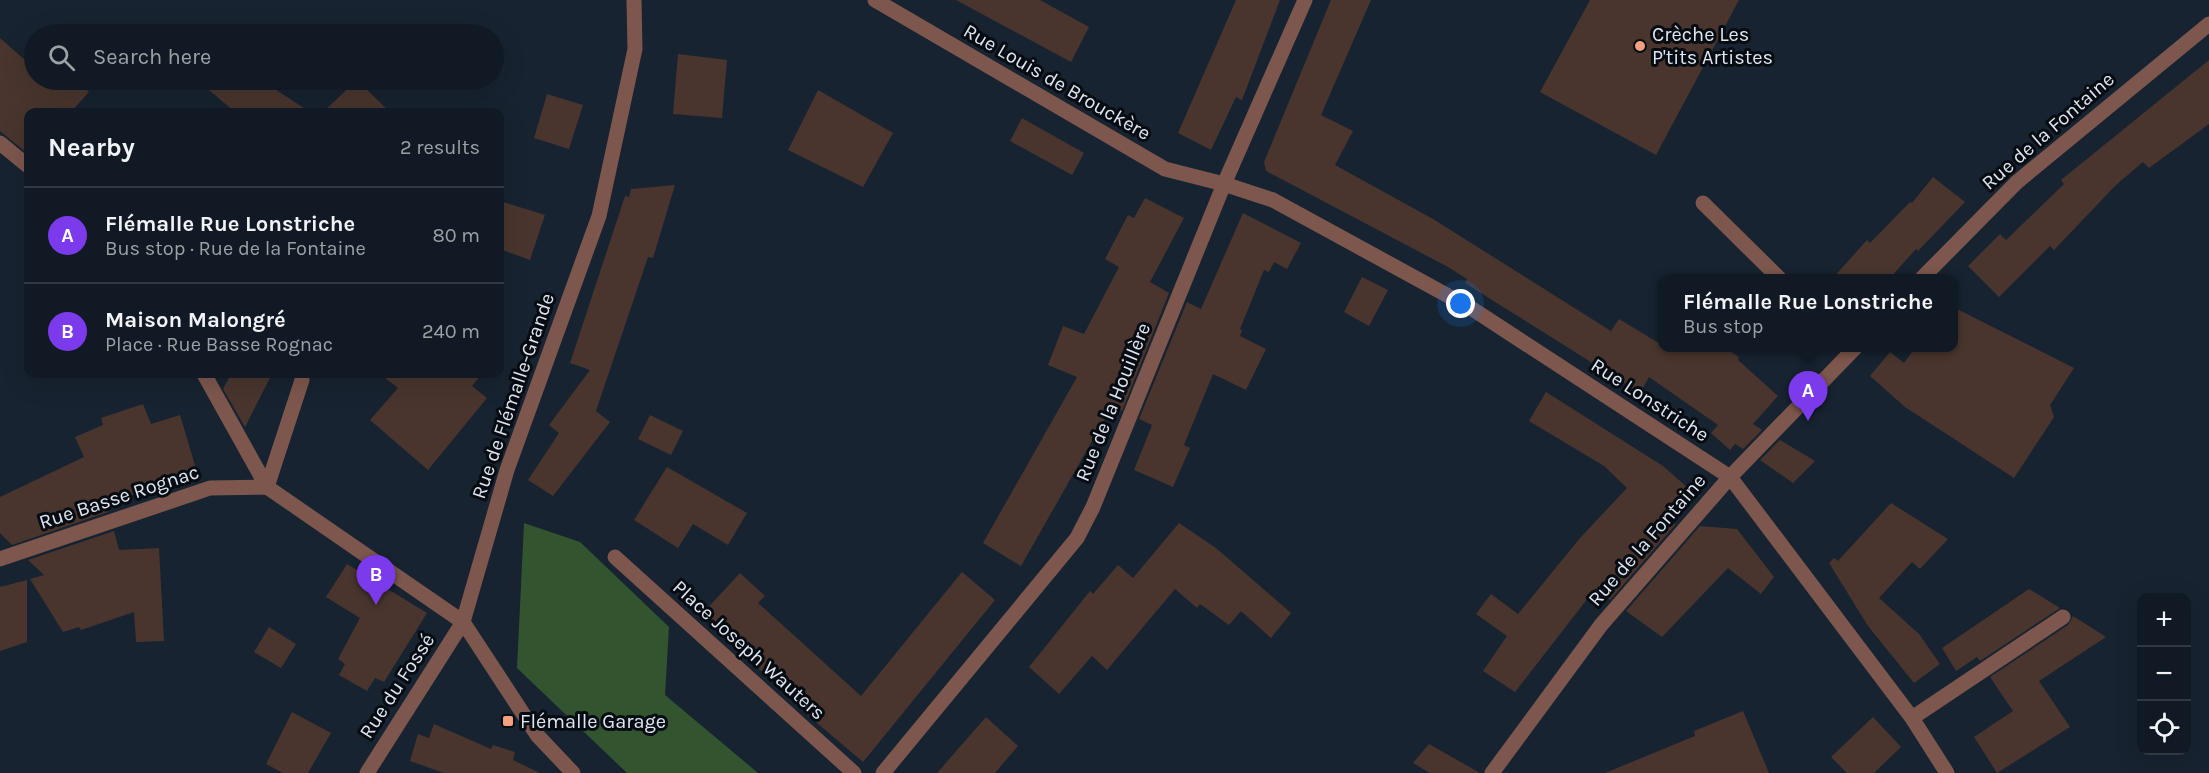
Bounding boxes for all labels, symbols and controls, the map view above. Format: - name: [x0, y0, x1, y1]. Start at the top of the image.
- street label: Rue Louis de Brouckère: [959, 19, 1155, 145]
- place label: Crèche Les P'tits Artistes: [1652, 23, 1773, 69]
- search box: [24, 24, 504, 90]
- marker: Crèche Les P'tits Artistes: [1633, 39, 1647, 53]
- icon: search: [45, 41, 78, 74]
- text: Search here: [93, 44, 211, 70]
- street label: Rue de la Fontaine: [1977, 67, 2119, 195]
- text: Nearby: [48, 132, 135, 163]
- text: 2 results: [400, 136, 480, 159]
- text: Flémalle Rue Lonstriche: [105, 211, 355, 237]
- text: A: [61, 224, 74, 247]
- text: 80 m: [432, 224, 480, 247]
- text: Bus stop · Rue de la Fontaine: [105, 237, 366, 260]
- popup: [1658, 274, 1958, 352]
- your location: [1446, 289, 1475, 318]
- text: Flémalle Rue Lonstriche: [1683, 289, 1933, 315]
- street label: Rue de Flémalle-Grande: [467, 290, 559, 502]
- text: Maison Malongré: [105, 307, 286, 333]
- text: Bus stop: [1683, 315, 1763, 338]
- street label: Rue de la Houillère: [1071, 319, 1155, 485]
- text: B: [61, 320, 74, 343]
- text: 240 m: [422, 320, 480, 343]
- text: Place · Rue Basse Rognac: [105, 333, 333, 356]
- street label: Rue Lonstriche: [1587, 353, 1713, 447]
- pin: A: [1788, 372, 1828, 421]
- street label: Rue Basse Rognac: [36, 460, 202, 534]
- street label: Rue de la Fontaine: [1583, 469, 1711, 611]
- pin: B: [356, 556, 395, 605]
- street label: Place Joseph Wauters: [668, 575, 830, 725]
- map controls: [2137, 593, 2191, 755]
- button: +: [2137, 593, 2191, 647]
- street label: Rue du Fossé: [355, 629, 439, 743]
- button: −: [2137, 647, 2191, 701]
- button: locate: [2137, 701, 2191, 755]
- place label: Flémalle Garage: [520, 710, 666, 733]
- marker: Flémalle Garage: [501, 714, 515, 728]

